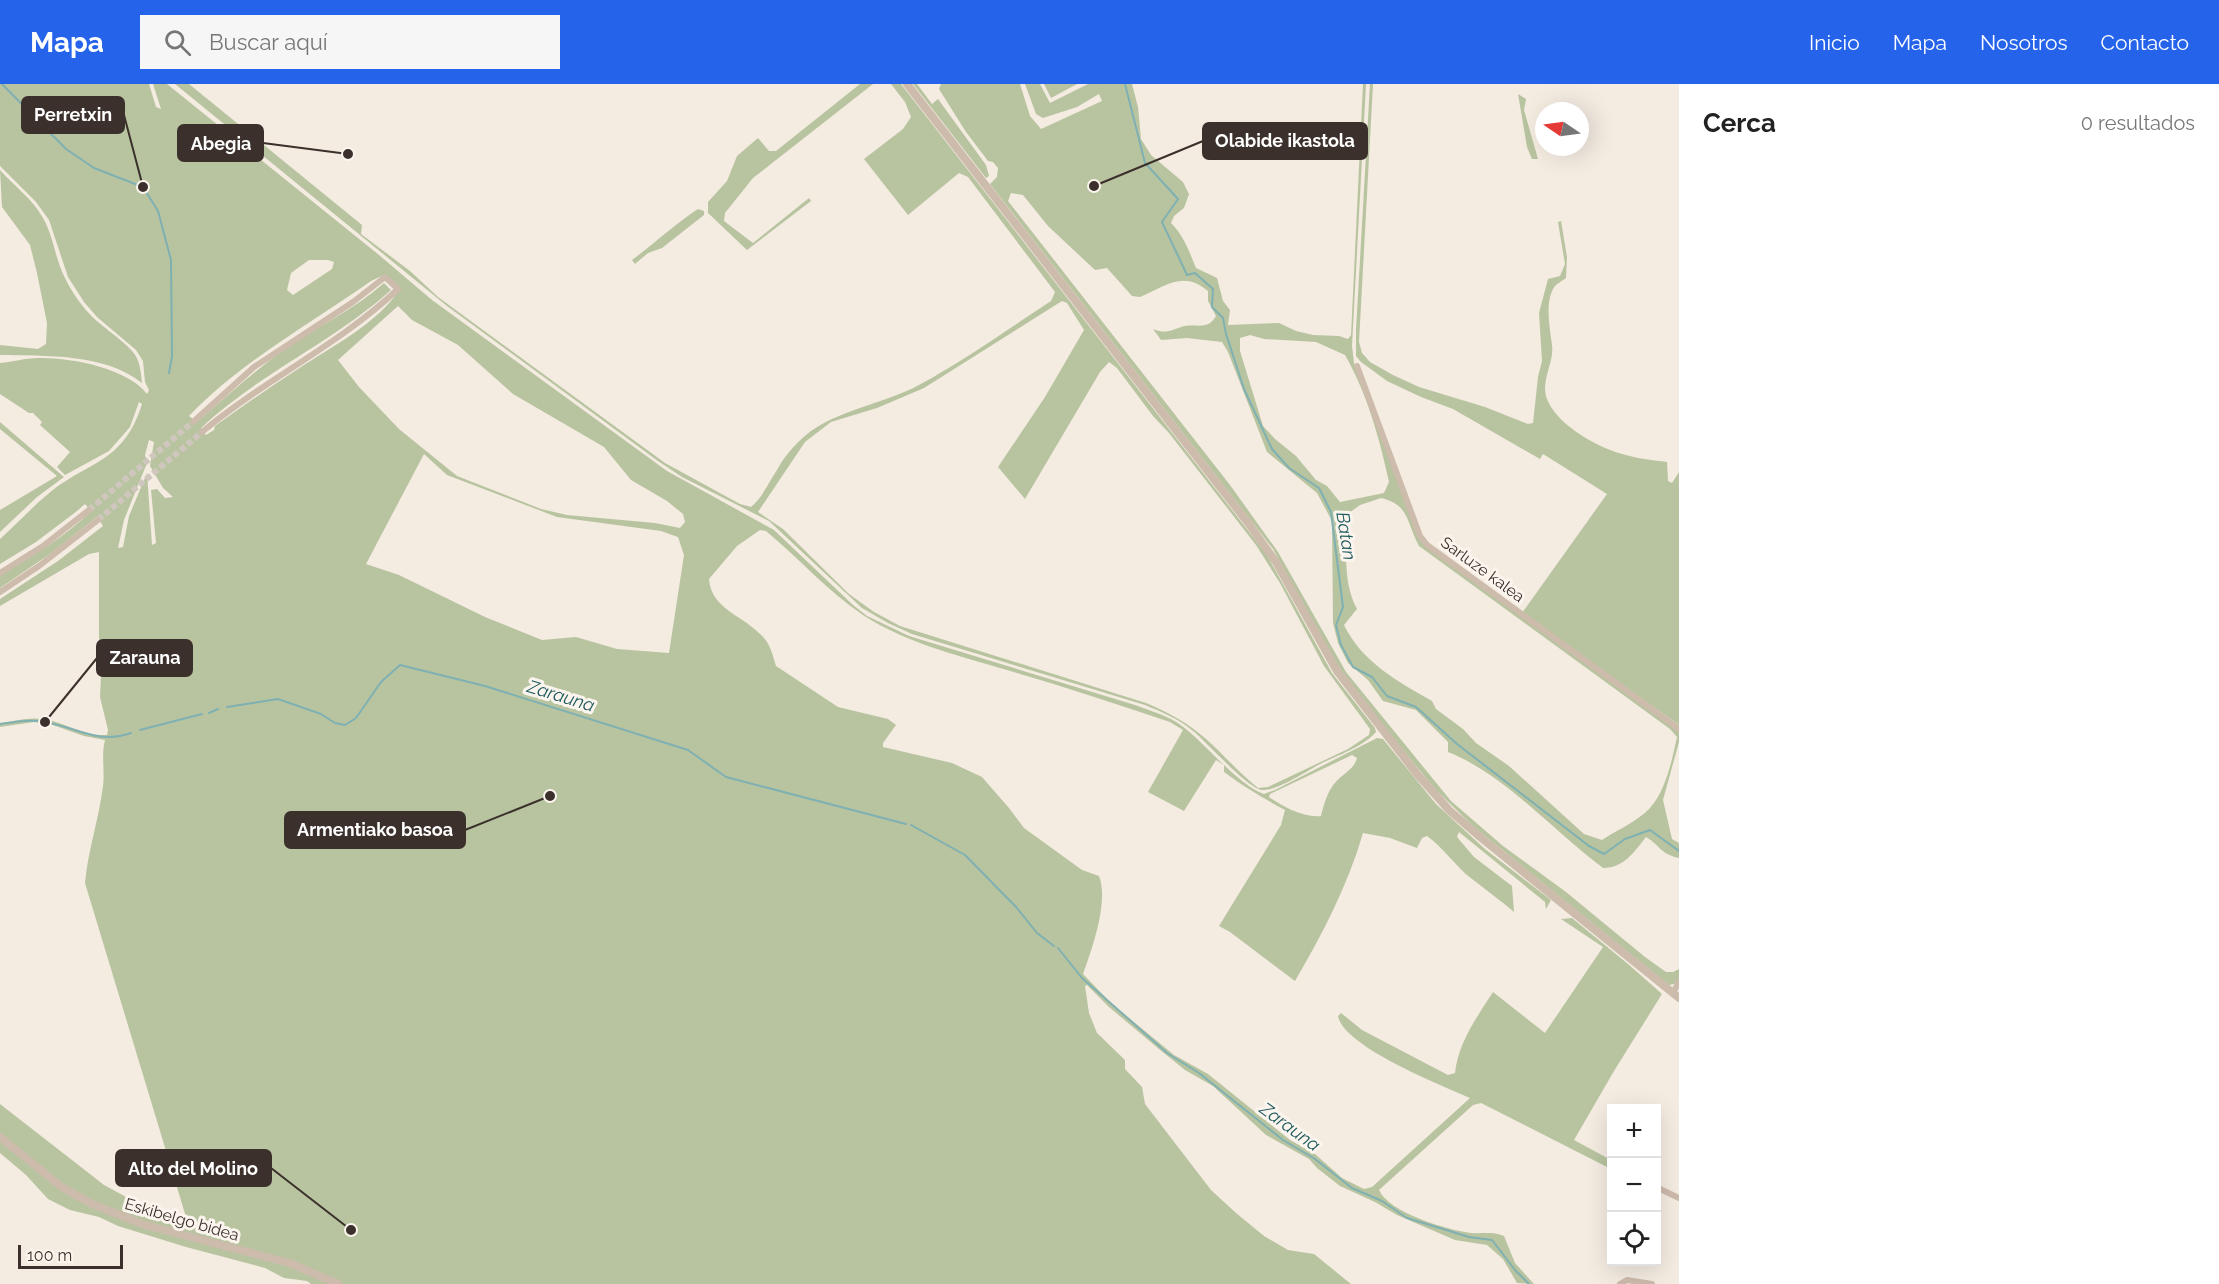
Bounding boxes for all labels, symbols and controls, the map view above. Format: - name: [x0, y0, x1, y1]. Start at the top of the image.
- search box: [140, 15, 560, 69]
- text: Mapa: [30, 26, 104, 59]
- icon: search: [161, 26, 194, 59]
- text: Buscar aquí: [209, 29, 328, 55]
- text: Inicio: [1809, 30, 1860, 55]
- text: Mapa: [1893, 30, 1947, 55]
- text: Nosotros: [1980, 30, 2068, 55]
- text: Contacto: [2101, 30, 2189, 55]
- callout: Perretxin: [22, 97, 124, 133]
- north arrow: [1535, 102, 1589, 156]
- text: Perretxin: [34, 104, 112, 125]
- text: Cerca: [1703, 108, 1776, 138]
- text: 0 resultados: [2081, 111, 2195, 135]
- callout: Olabide ikastola: [1203, 123, 1367, 159]
- callout: Abegia: [178, 125, 263, 161]
- text: Olabide ikastola: [1215, 130, 1355, 151]
- text: Abegia: [191, 133, 251, 154]
- water label: Batan: [1332, 510, 1361, 562]
- street label: Sarluze kalea: [1437, 533, 1528, 606]
- callout: Zarauna: [97, 640, 192, 676]
- text: Zarauna: [109, 647, 181, 668]
- water label: Zarauna: [524, 675, 597, 716]
- callout: Armentiako basoa: [285, 812, 465, 848]
- text: Armentiako basoa: [297, 819, 453, 840]
- water label: Zarauna: [1255, 1097, 1325, 1156]
- map controls: [1607, 1104, 1661, 1266]
- button: +: [1607, 1104, 1661, 1158]
- callout: Alto del Molino: [116, 1150, 271, 1186]
- text: Alto del Molino: [128, 1158, 258, 1179]
- button: −: [1607, 1158, 1661, 1212]
- street label: Eskibelgo bidea: [123, 1194, 241, 1245]
- button: locate: [1607, 1212, 1661, 1266]
- scale bar: [18, 1242, 123, 1270]
- text: 100 m: [27, 1246, 72, 1265]

